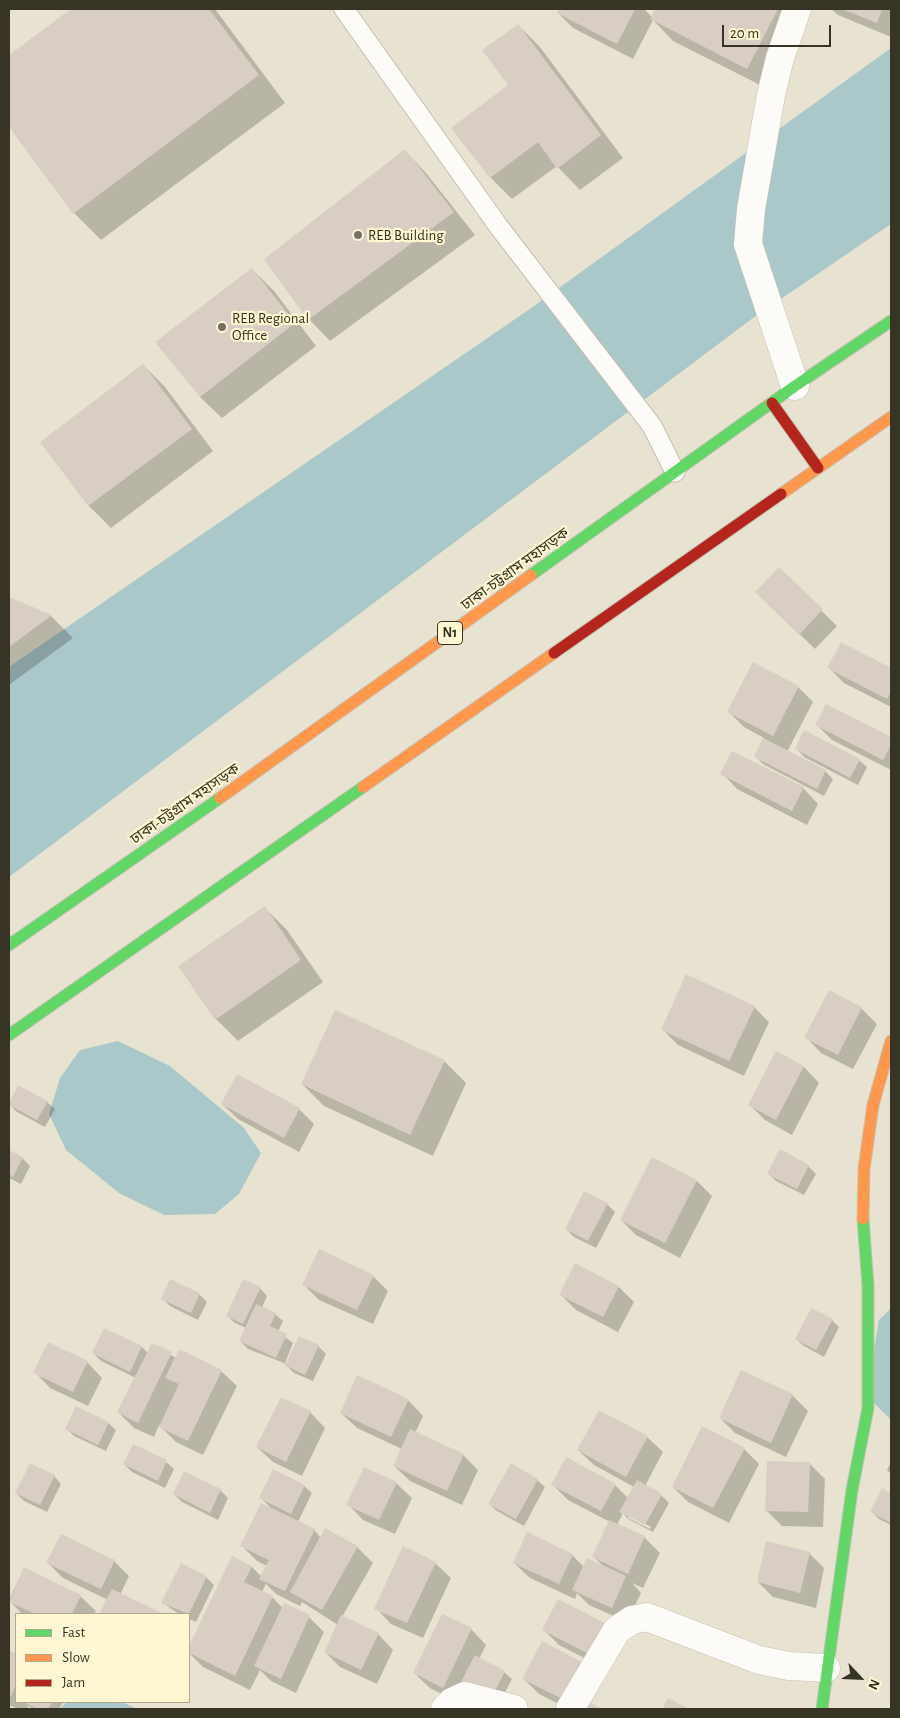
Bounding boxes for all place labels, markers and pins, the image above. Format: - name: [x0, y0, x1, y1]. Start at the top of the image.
- place label: REB Building: [368, 226, 444, 244]
- marker: REB Building: [352, 229, 364, 241]
- place label: REB Regional Office: [232, 309, 309, 344]
- marker: REB Regional Office: [216, 321, 228, 333]

